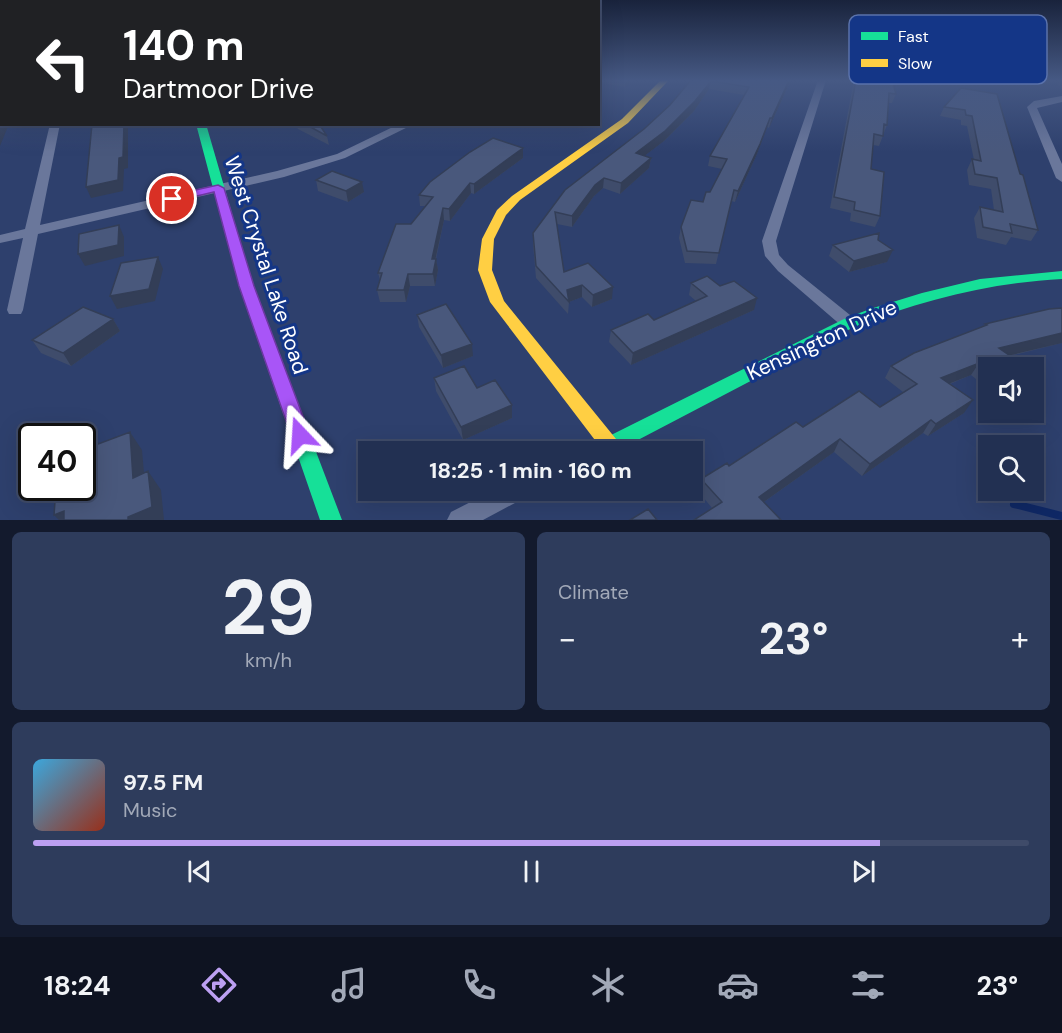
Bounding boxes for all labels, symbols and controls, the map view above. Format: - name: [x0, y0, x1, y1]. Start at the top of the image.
- legend: [849, 15, 1047, 84]
- text: 140 m: [123, 18, 245, 73]
- icon: left: [24, 24, 102, 102]
- text: Fast: [898, 26, 929, 47]
- text: Slow: [898, 53, 932, 74]
- text: Dartmoor Drive: [123, 71, 314, 106]
- street label: West Crystal Lake Road: [218, 152, 314, 378]
- pin: [146, 173, 197, 224]
- icon: arrive: [155, 182, 188, 215]
- street label: Kensington Drive: [742, 293, 902, 387]
- map controls: [978, 357, 1044, 501]
- button: sound: [978, 357, 1044, 423]
- position arrow: [268, 403, 332, 467]
- speed limit sign: 40: [18, 423, 96, 501]
- button: search: [978, 435, 1044, 501]
- text: 18:25 · 1 min · 160 m: [429, 456, 632, 485]
- text: 29: [221, 557, 316, 658]
- text: Climate: [558, 579, 629, 605]
- text: 23°: [759, 609, 828, 668]
- text: −: [558, 617, 576, 660]
- text: +: [1011, 617, 1029, 660]
- text: km/h: [245, 647, 292, 673]
- text: 97.5 FM: [123, 768, 203, 797]
- text: Music: [123, 797, 178, 823]
- icon: previous: [183, 855, 216, 888]
- icon: pause: [515, 855, 548, 888]
- icon: next: [847, 855, 880, 888]
- icon: directions: [198, 964, 240, 1006]
- icon: music: [328, 964, 370, 1006]
- icon: phone: [458, 964, 500, 1006]
- icon: climate: [587, 964, 629, 1006]
- icon: car: [717, 964, 759, 1006]
- icon: filters: [847, 964, 889, 1006]
- text: 18:24: [44, 968, 111, 1003]
- text: 23°: [976, 968, 1018, 1003]

